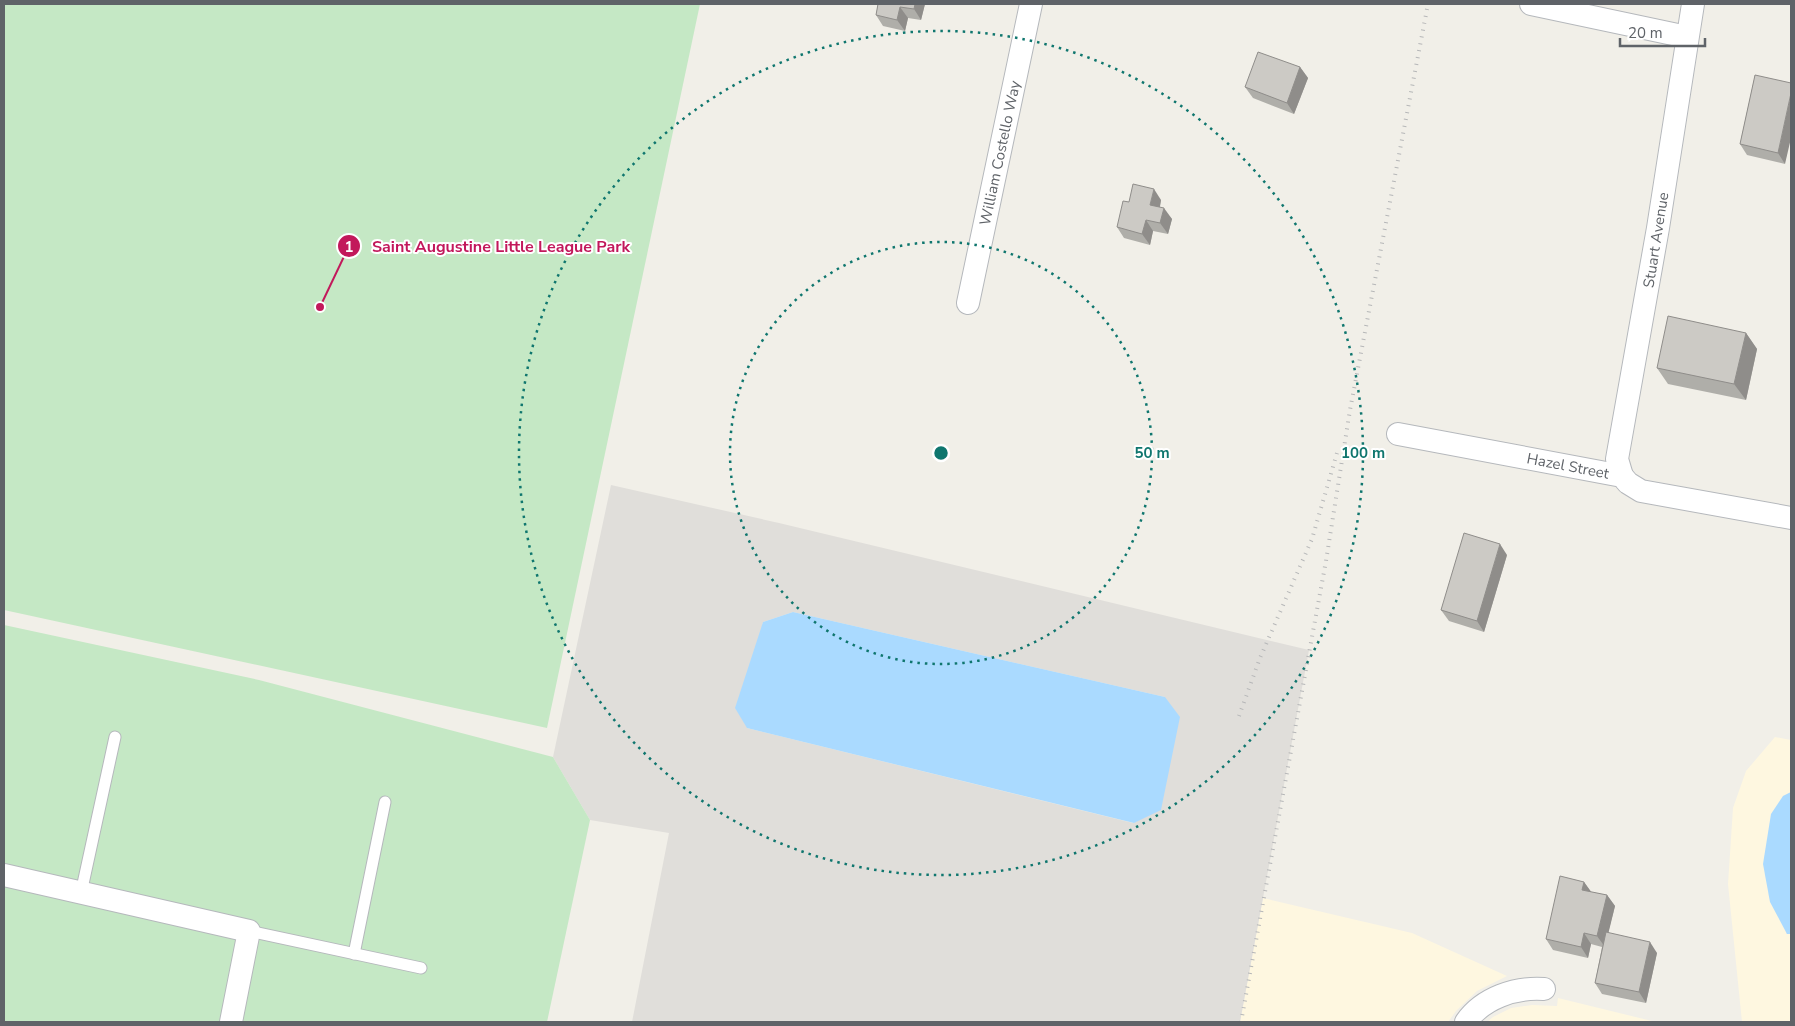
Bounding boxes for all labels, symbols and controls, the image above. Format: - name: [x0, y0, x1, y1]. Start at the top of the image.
- scale bar: [1620, 15, 1705, 47]
- text: 20 m: [1628, 23, 1663, 43]
- street label: William Costello Way: [975, 79, 1025, 227]
- street label: Stuart Avenue: [1639, 191, 1673, 289]
- callout: Saint Augustine Little League Park: [337, 231, 640, 262]
- text: Saint Augustine Little League Park: [372, 236, 630, 258]
- text: 1: [344, 237, 354, 257]
- text: 50 m: [1134, 443, 1170, 463]
- text: 100 m: [1341, 443, 1385, 463]
- centre of rings: [932, 444, 950, 462]
- street label: Hazel Street: [1525, 448, 1612, 484]

